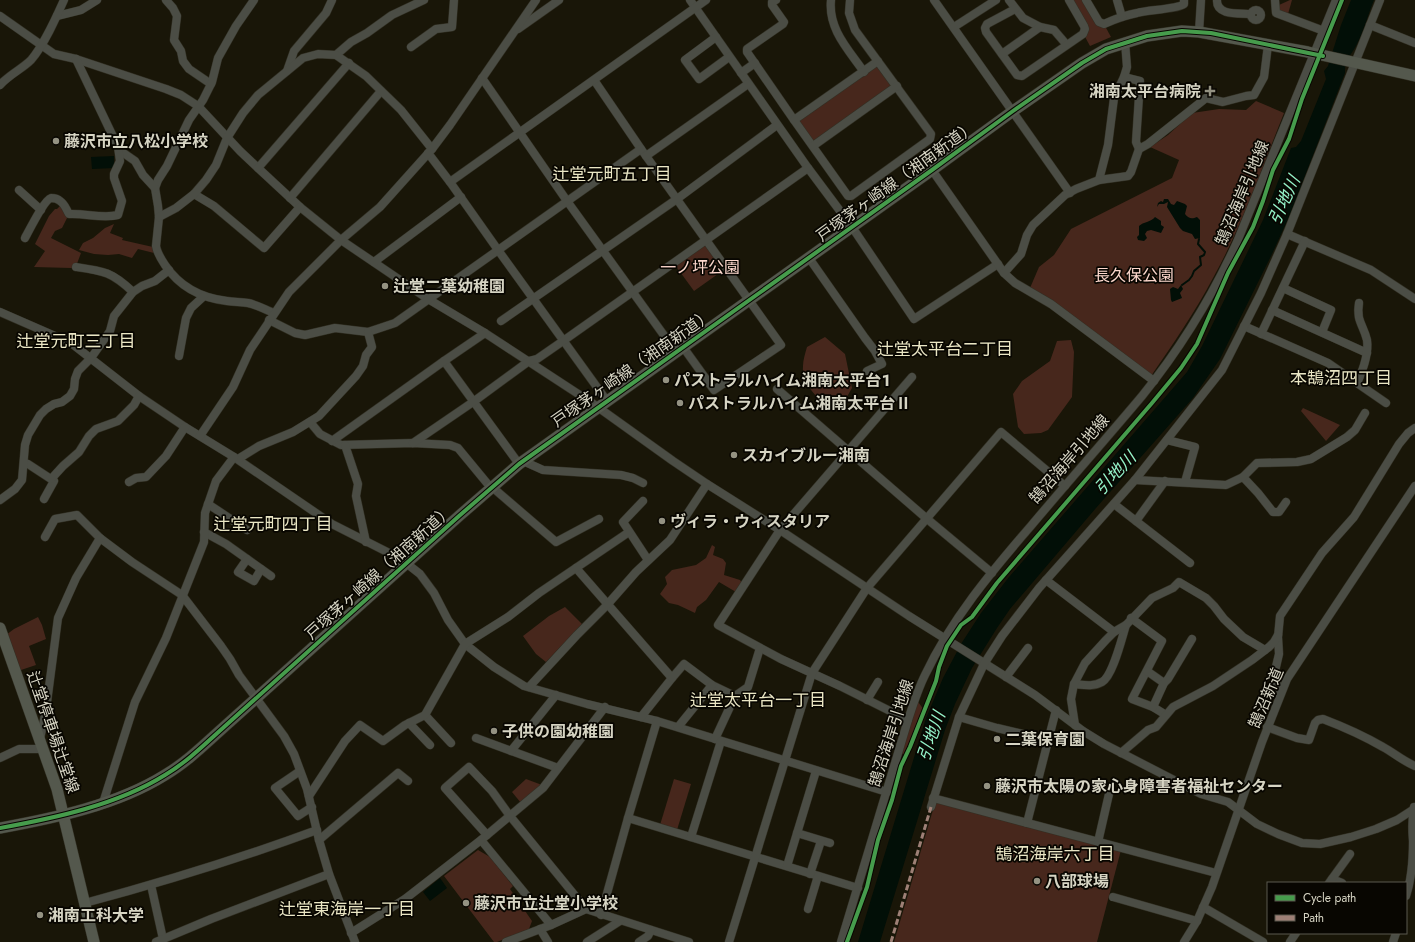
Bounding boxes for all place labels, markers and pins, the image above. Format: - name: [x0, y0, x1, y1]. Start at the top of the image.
- place label: 湘南太平台病院: [1089, 80, 1201, 103]
- marker: 湘南太平台病院: [1204, 85, 1216, 97]
- place label: 藤沢市立八松小学校: [64, 130, 208, 153]
- marker: 藤沢市立八松小学校: [51, 136, 61, 146]
- place label: 辻堂二葉幼稚園: [393, 275, 505, 298]
- marker: 辻堂二葉幼稚園: [380, 281, 390, 291]
- place label: パストラルハイム湘南太平台１: [674, 369, 891, 392]
- marker: パストラルハイム湘南太平台１: [661, 375, 671, 385]
- place label: パストラルハイム湘南太平台Ⅱ: [688, 392, 911, 415]
- marker: パストラルハイム湘南太平台Ⅱ: [675, 398, 685, 408]
- place label: スカイブルー湘南: [742, 444, 870, 467]
- marker: スカイブルー湘南: [729, 450, 739, 460]
- place label: ヴィラ・ウィスタリア: [670, 510, 830, 533]
- marker: ヴィラ・ウィスタリア: [657, 516, 667, 526]
- place label: 子供の園幼稚園: [502, 720, 614, 743]
- marker: 子供の園幼稚園: [489, 726, 499, 736]
- place label: 二葉保育園: [1005, 728, 1085, 751]
- marker: 二葉保育園: [992, 734, 1002, 744]
- place label: 藤沢市太陽の家心身障害者福祉センター: [995, 775, 1283, 798]
- marker: 藤沢市太陽の家心身障害者福祉センター: [982, 781, 992, 791]
- place label: 八部球場: [1045, 870, 1109, 893]
- marker: 八部球場: [1032, 876, 1042, 886]
- place label: 藤沢市立辻堂小学校: [474, 892, 618, 915]
- marker: 藤沢市立辻堂小学校: [461, 898, 471, 908]
- place label: 湘南工科大学: [48, 904, 144, 927]
- marker: 湘南工科大学: [35, 910, 45, 920]

